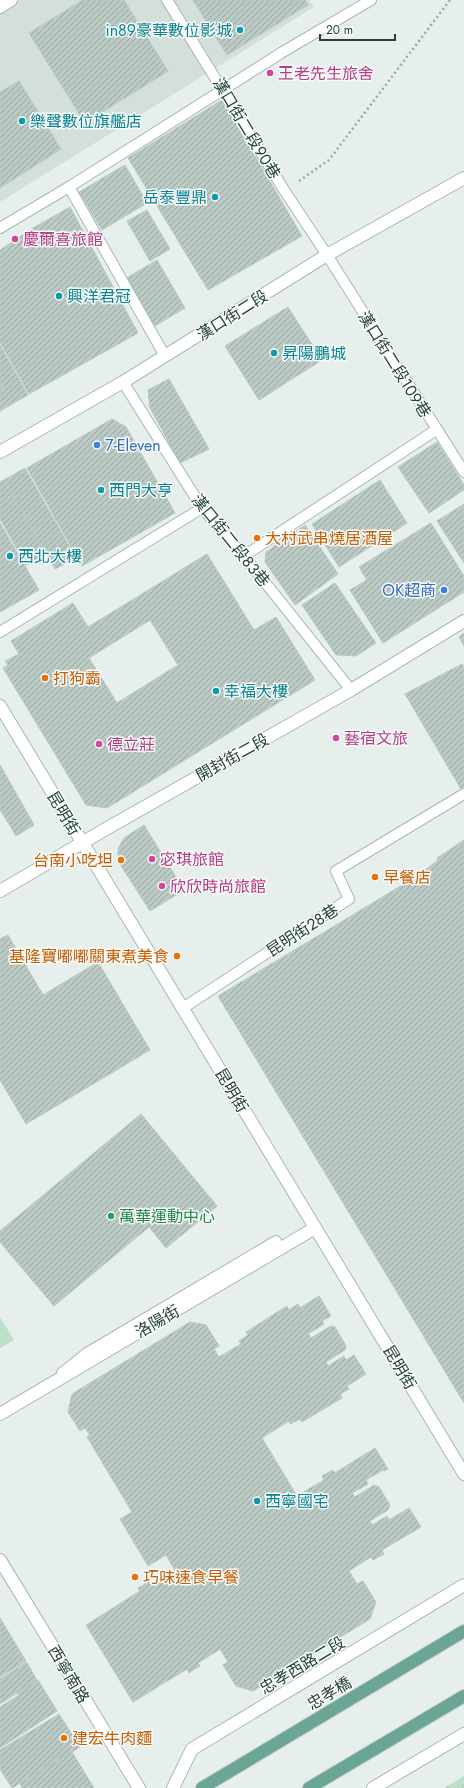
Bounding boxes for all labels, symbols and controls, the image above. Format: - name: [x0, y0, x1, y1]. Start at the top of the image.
- scale bar: [320, 16, 395, 42]
- place label: in89豪華數位影城: [105, 19, 232, 42]
- text: 20 m: [326, 21, 353, 39]
- marker: in89豪華數位影城: [235, 25, 245, 35]
- place label: 王老先生旅舍: [278, 62, 374, 85]
- marker: 王老先生旅舍: [265, 68, 275, 78]
- street label: 漢口街二段90巷: [207, 73, 286, 183]
- place label: 樂聲數位旗艦店: [30, 110, 142, 133]
- marker: 樂聲數位旗艦店: [17, 116, 27, 126]
- place label: 岳泰豐鼎: [143, 186, 207, 209]
- marker: 岳泰豐鼎: [210, 192, 220, 202]
- place label: 慶爾喜旅館: [23, 228, 103, 251]
- marker: 慶爾喜旅館: [10, 234, 20, 244]
- street label: 漢口街二段: [192, 284, 272, 346]
- place label: 興洋君冠: [67, 285, 131, 308]
- marker: 興洋君冠: [54, 291, 64, 301]
- street label: 漢口街二段109巷: [352, 306, 437, 422]
- place label: 昇陽鵬城: [282, 342, 346, 365]
- marker: 昇陽鵬城: [269, 348, 279, 358]
- place label: 7-Eleven: [105, 434, 161, 457]
- marker: 7-Eleven: [92, 440, 102, 450]
- place label: 西門大亨: [109, 479, 173, 502]
- marker: 西門大亨: [96, 485, 106, 495]
- street label: 漢口街二段83巷: [186, 489, 275, 592]
- place label: 大村武串燒居酒屋: [265, 527, 393, 550]
- marker: 大村武串燒居酒屋: [252, 533, 262, 543]
- place label: 西北大樓: [18, 545, 82, 568]
- marker: 西北大樓: [5, 551, 15, 561]
- place label: OK超商: [382, 579, 436, 602]
- marker: OK超商: [439, 585, 449, 595]
- place label: 打狗霸: [53, 667, 101, 690]
- marker: 打狗霸: [40, 673, 50, 683]
- place label: 幸福大樓: [224, 680, 288, 703]
- marker: 幸福大樓: [211, 686, 221, 696]
- place label: 藝宿文旅: [344, 727, 408, 750]
- street label: 開封街二段: [192, 728, 273, 787]
- place label: 德立莊: [107, 733, 155, 756]
- marker: 藝宿文旅: [331, 733, 341, 743]
- marker: 德立莊: [94, 739, 104, 749]
- street label: 昆明街: [41, 787, 86, 840]
- place label: 宓琪旅館: [160, 848, 224, 871]
- place label: 台南小吃坦: [33, 849, 113, 872]
- marker: 宓琪旅館: [147, 854, 157, 864]
- marker: 台南小吃坦: [116, 855, 126, 865]
- place label: 早餐店: [383, 866, 431, 889]
- marker: 早餐店: [370, 872, 380, 882]
- place label: 欣欣時尚旅館: [170, 875, 266, 898]
- marker: 欣欣時尚旅館: [157, 881, 167, 891]
- street label: 昆明街28巷: [262, 898, 343, 962]
- place label: 基隆寶嘟嘟關東煮美食: [9, 945, 169, 968]
- marker: 基隆寶嘟嘟關東煮美食: [172, 951, 182, 961]
- street label: 昆明街: [209, 1064, 254, 1117]
- place label: 萬華運動中心: [119, 1205, 215, 1228]
- marker: 萬華運動中心: [106, 1211, 116, 1221]
- street label: 洛陽街: [131, 1299, 184, 1343]
- street label: 昆明街: [377, 1341, 422, 1394]
- place label: 西寧國宅: [265, 1490, 329, 1513]
- marker: 西寧國宅: [252, 1496, 262, 1506]
- place label: 巧味速食早餐: [143, 1566, 239, 1589]
- marker: 巧味速食早餐: [130, 1572, 140, 1582]
- street label: 忠孝西路二段: [255, 1631, 349, 1700]
- street label: 西寧南路: [42, 1641, 95, 1708]
- street label: 忠孝橋: [303, 1671, 356, 1716]
- place label: 建宏牛肉麵: [72, 1727, 152, 1750]
- marker: 建宏牛肉麵: [59, 1733, 69, 1743]

